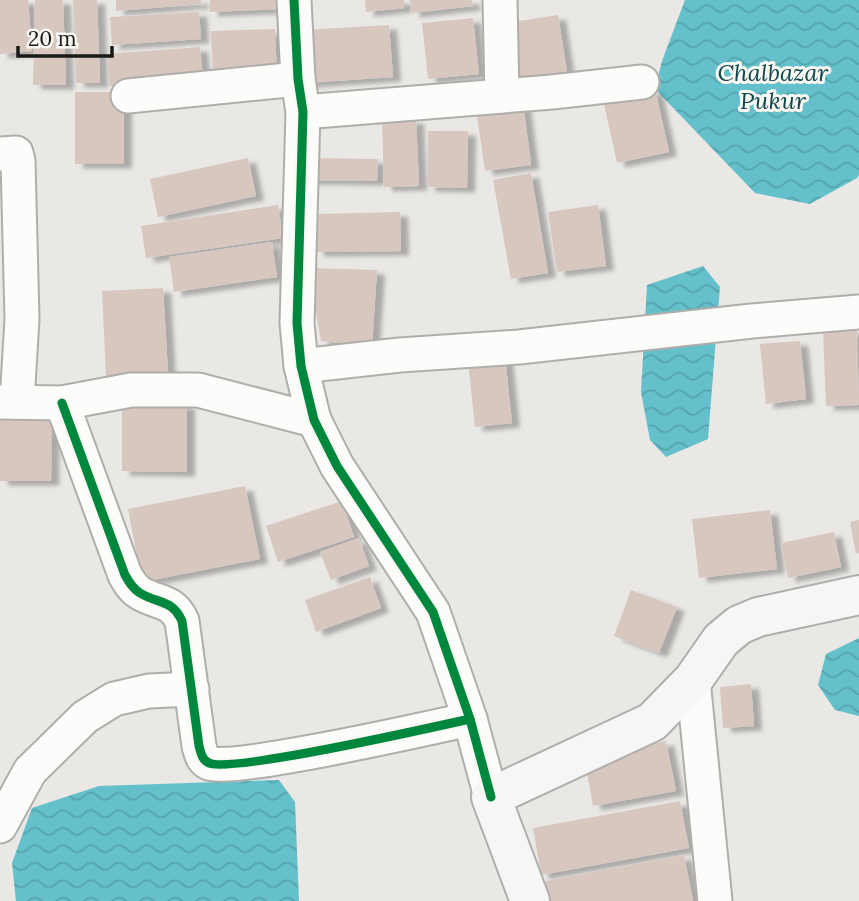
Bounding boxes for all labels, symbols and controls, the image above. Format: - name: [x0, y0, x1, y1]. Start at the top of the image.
- scale bar: [18, 14, 112, 58]
- text: 20 m: [28, 25, 77, 52]
- water label: Chalbazar Pukur: [718, 57, 829, 116]

